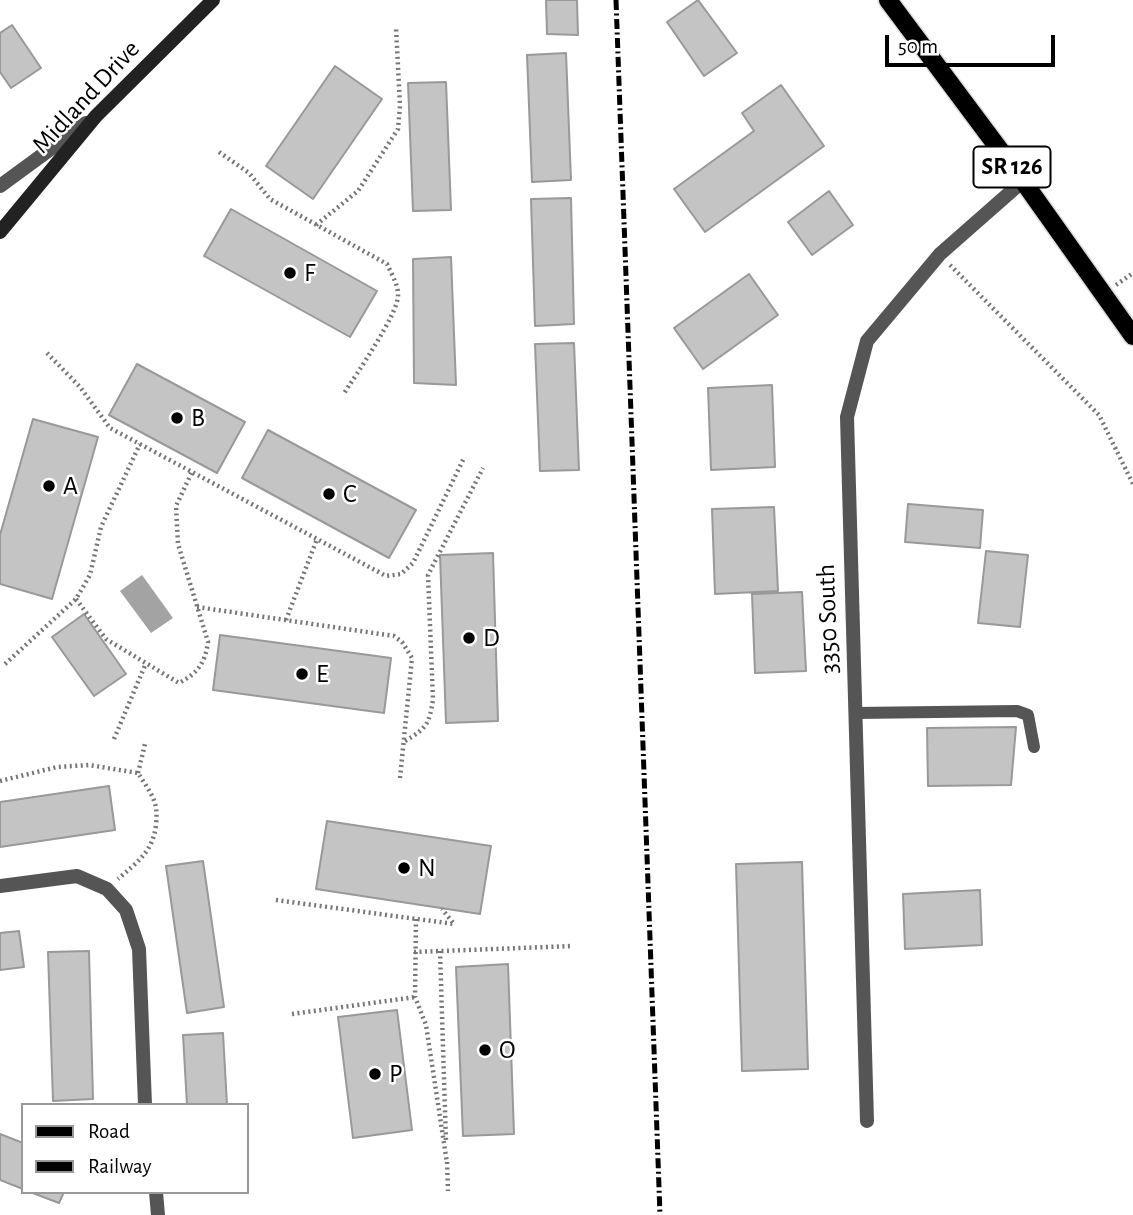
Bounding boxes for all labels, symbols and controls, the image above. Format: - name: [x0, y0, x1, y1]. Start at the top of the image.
- scale bar: [888, 21, 1058, 65]
- street label: Midland Drive: [26, 34, 146, 160]
- text: 50 m: [898, 36, 938, 57]
- road number: SR 126: [974, 146, 1050, 188]
- place label: F: [304, 257, 315, 289]
- marker: F: [282, 265, 298, 281]
- place label: B: [191, 402, 205, 434]
- marker: B: [169, 410, 185, 426]
- place label: A: [63, 470, 78, 502]
- marker: A: [41, 478, 57, 494]
- place label: C: [343, 478, 357, 510]
- marker: C: [321, 486, 337, 502]
- street label: 3350 South: [810, 564, 846, 674]
- place label: D: [483, 622, 500, 654]
- marker: D: [461, 630, 477, 646]
- place label: E: [316, 658, 329, 690]
- marker: E: [294, 666, 310, 682]
- place label: N: [418, 852, 436, 884]
- marker: N: [396, 860, 412, 876]
- place label: O: [499, 1034, 516, 1066]
- marker: O: [477, 1042, 493, 1058]
- place label: P: [389, 1058, 403, 1090]
- marker: P: [367, 1066, 383, 1082]
- legend: [21, 1103, 248, 1194]
- text: Road: [88, 1121, 130, 1142]
- text: Railway: [88, 1156, 151, 1177]

